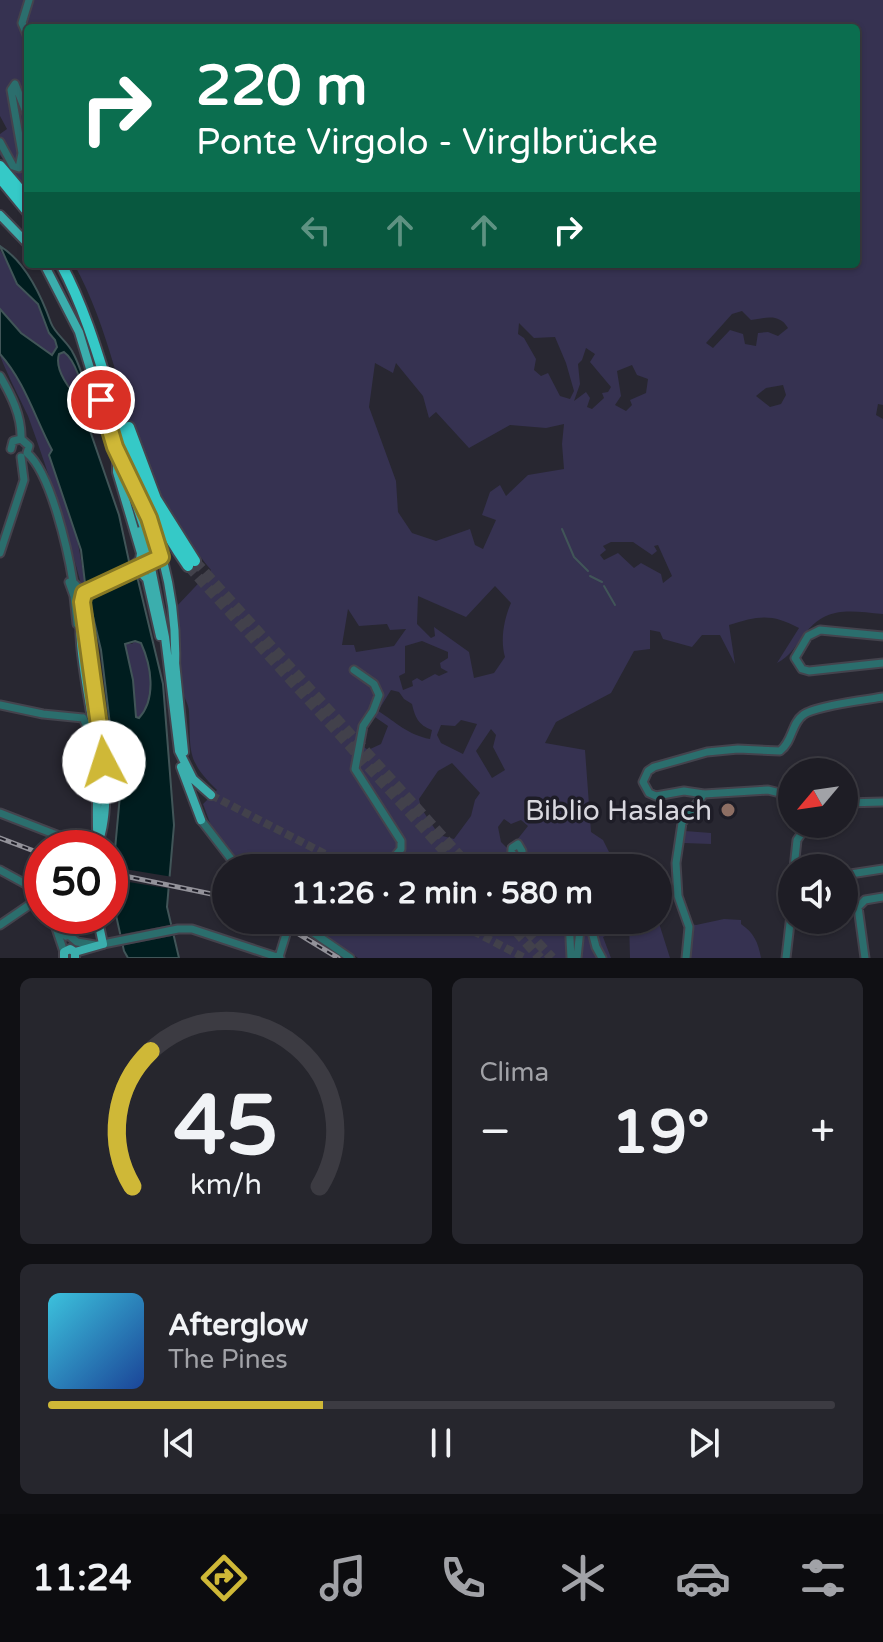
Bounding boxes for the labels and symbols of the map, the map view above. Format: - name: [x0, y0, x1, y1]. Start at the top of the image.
- pin: [67, 366, 135, 434]
- position arrow: [62, 720, 146, 804]
- north arrow: [778, 758, 858, 838]
- place label: Biblio Haslach: [525, 794, 712, 828]
- marker: Biblio Haslach: [719, 801, 737, 819]
- speed limit sign: 50: [24, 830, 128, 934]

